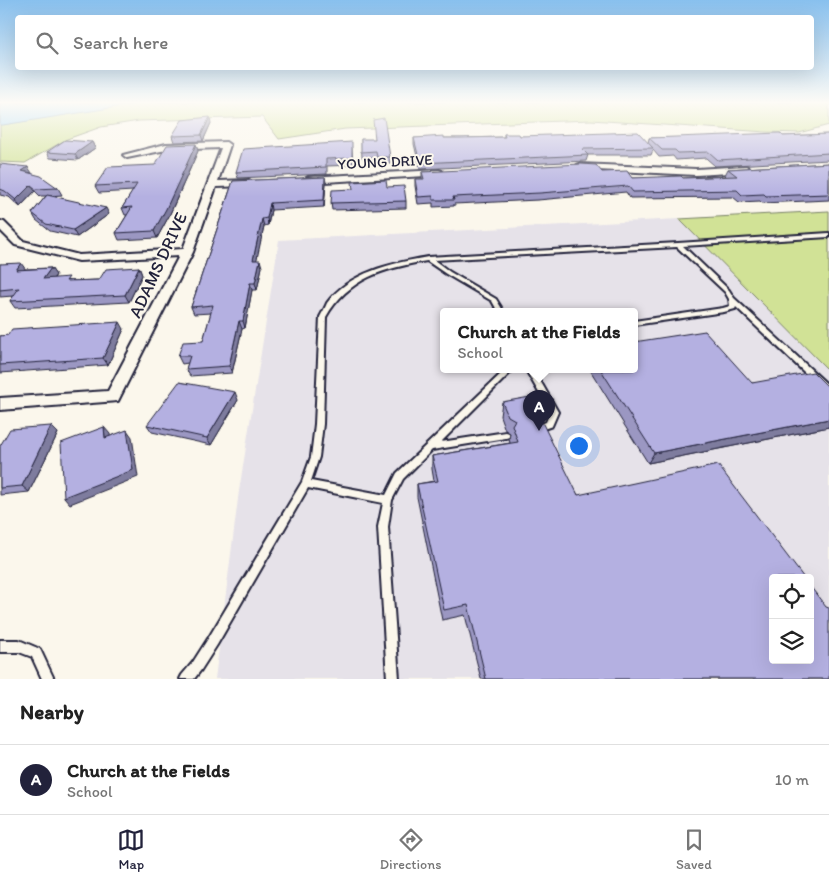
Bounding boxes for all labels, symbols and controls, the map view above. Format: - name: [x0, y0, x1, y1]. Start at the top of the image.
- search box: [15, 15, 814, 70]
- icon: search: [33, 29, 61, 57]
- text: Search here: [73, 31, 168, 54]
- street label: YOUNG DRIVE: [337, 151, 433, 173]
- street label: ADAMS DRIVE: [124, 209, 192, 321]
- popup: [440, 308, 638, 373]
- text: Church at the Fields: [458, 320, 620, 343]
- text: School: [458, 343, 503, 362]
- pin: A: [523, 390, 555, 431]
- your location: [566, 433, 592, 459]
- map controls: [769, 574, 814, 664]
- button: locate: [769, 574, 814, 619]
- button: layers: [769, 619, 814, 664]
- text: Nearby: [20, 699, 84, 724]
- text: Church at the Fields: [67, 759, 230, 782]
- text: A: [31, 770, 41, 789]
- text: 10 m: [775, 770, 809, 789]
- text: School: [67, 782, 113, 801]
- tab: Map: [117, 826, 145, 873]
- tab: Directions: [380, 826, 441, 873]
- tab: Saved: [676, 826, 712, 873]

